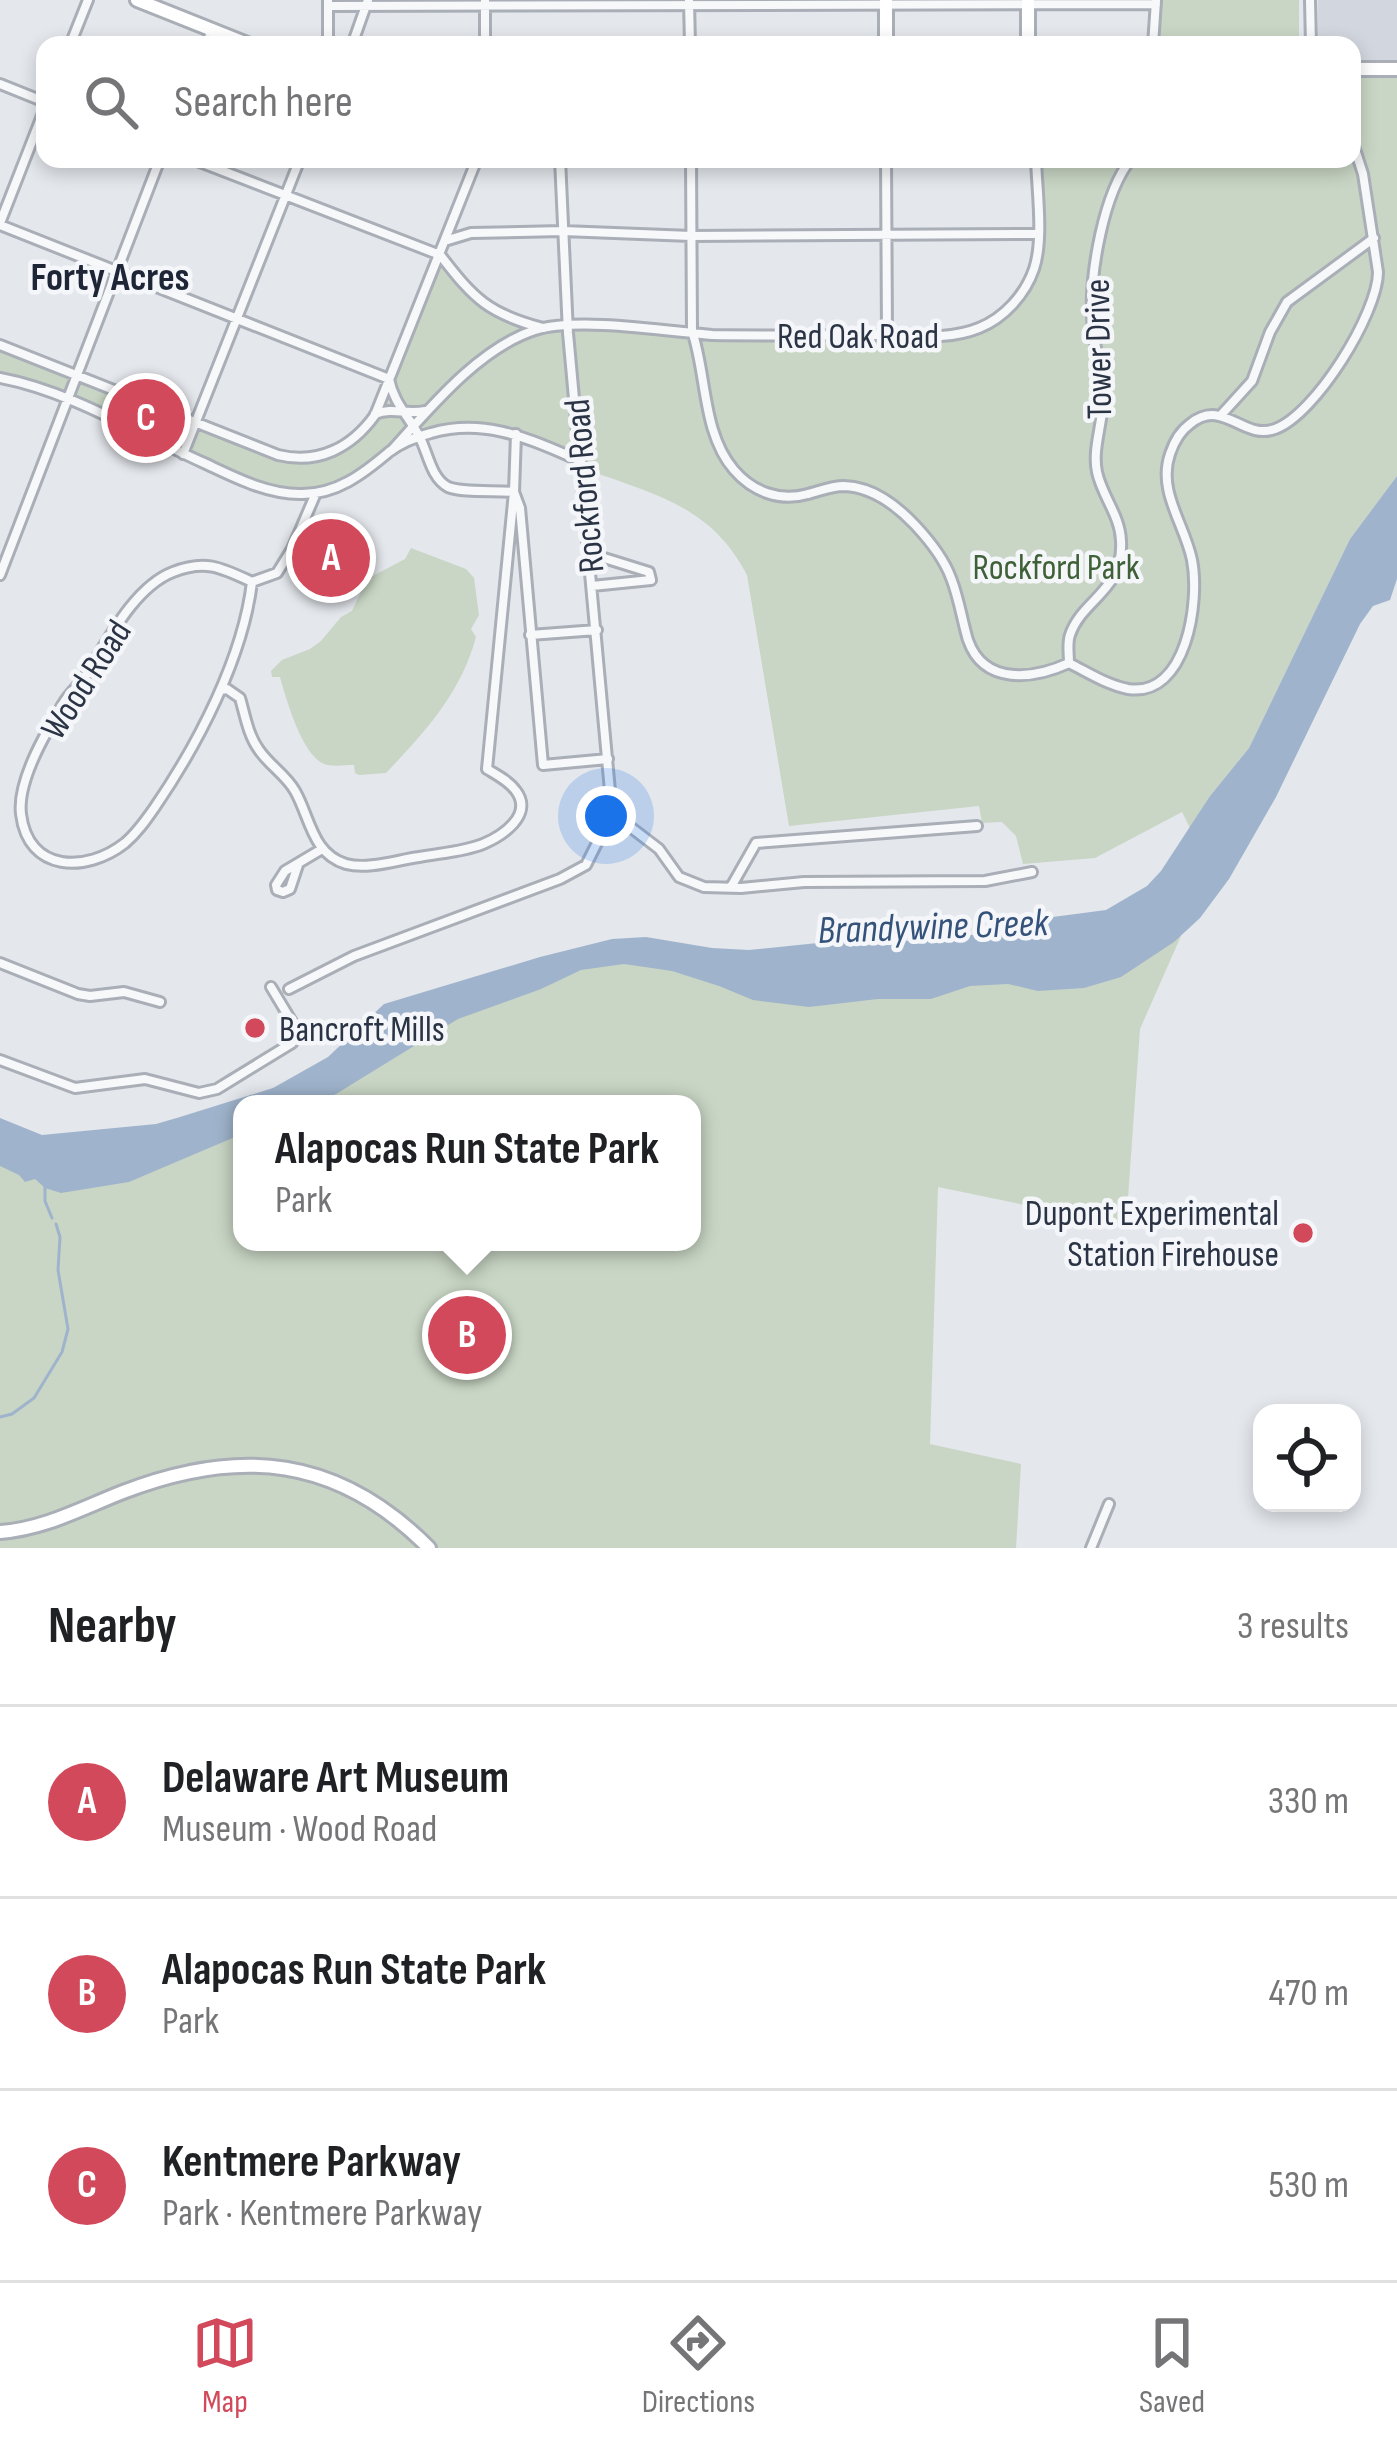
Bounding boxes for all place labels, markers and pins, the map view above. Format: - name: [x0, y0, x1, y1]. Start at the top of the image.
- pin: C: [107, 373, 185, 463]
- pin: A: [292, 513, 370, 603]
- place label: Bancroft Mills: [279, 1009, 445, 1052]
- marker: Bancroft Mills: [242, 1015, 268, 1041]
- place label: Dupont Experimental Station Firehouse: [1025, 1193, 1279, 1277]
- marker: Dupont Experimental Station Firehouse: [1290, 1220, 1316, 1246]
- pin: B: [428, 1290, 506, 1380]

